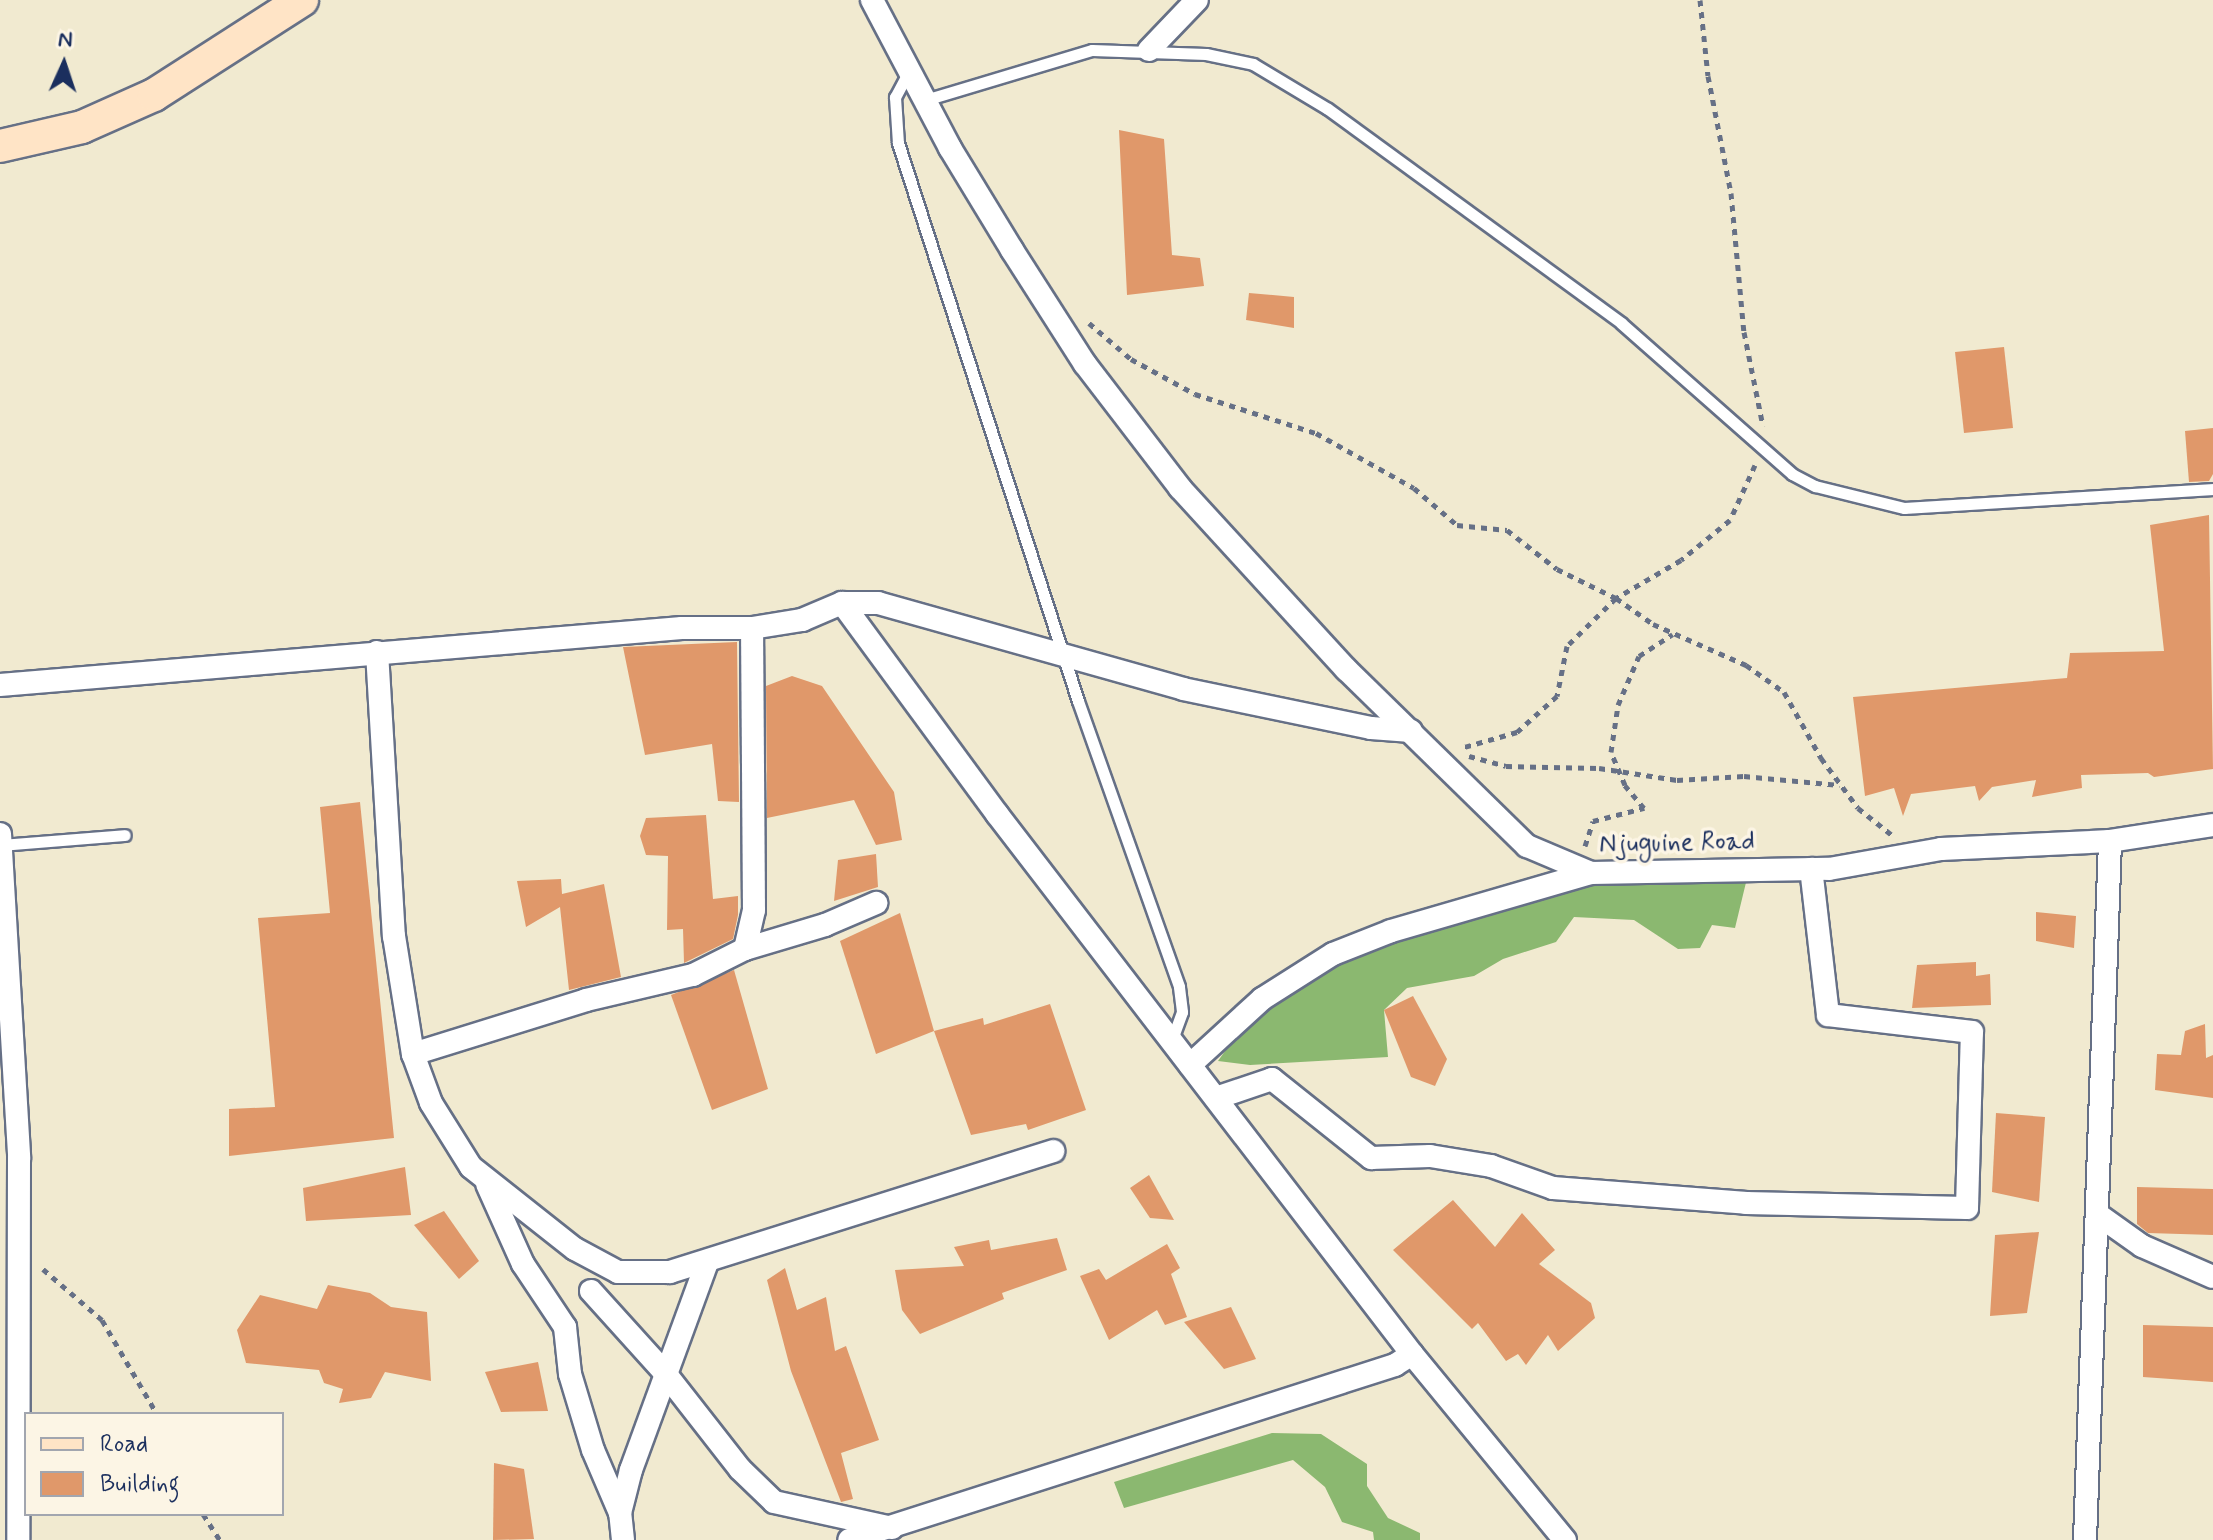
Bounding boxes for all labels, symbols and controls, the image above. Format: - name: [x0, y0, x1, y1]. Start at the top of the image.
- north arrow: [24, 24, 104, 104]
- text: N: [57, 26, 73, 54]
- street label: Njuguine Road: [1600, 827, 1754, 861]
- legend: [24, 1412, 284, 1516]
- text: Road: [100, 1429, 148, 1460]
- text: Building: [100, 1469, 180, 1500]

